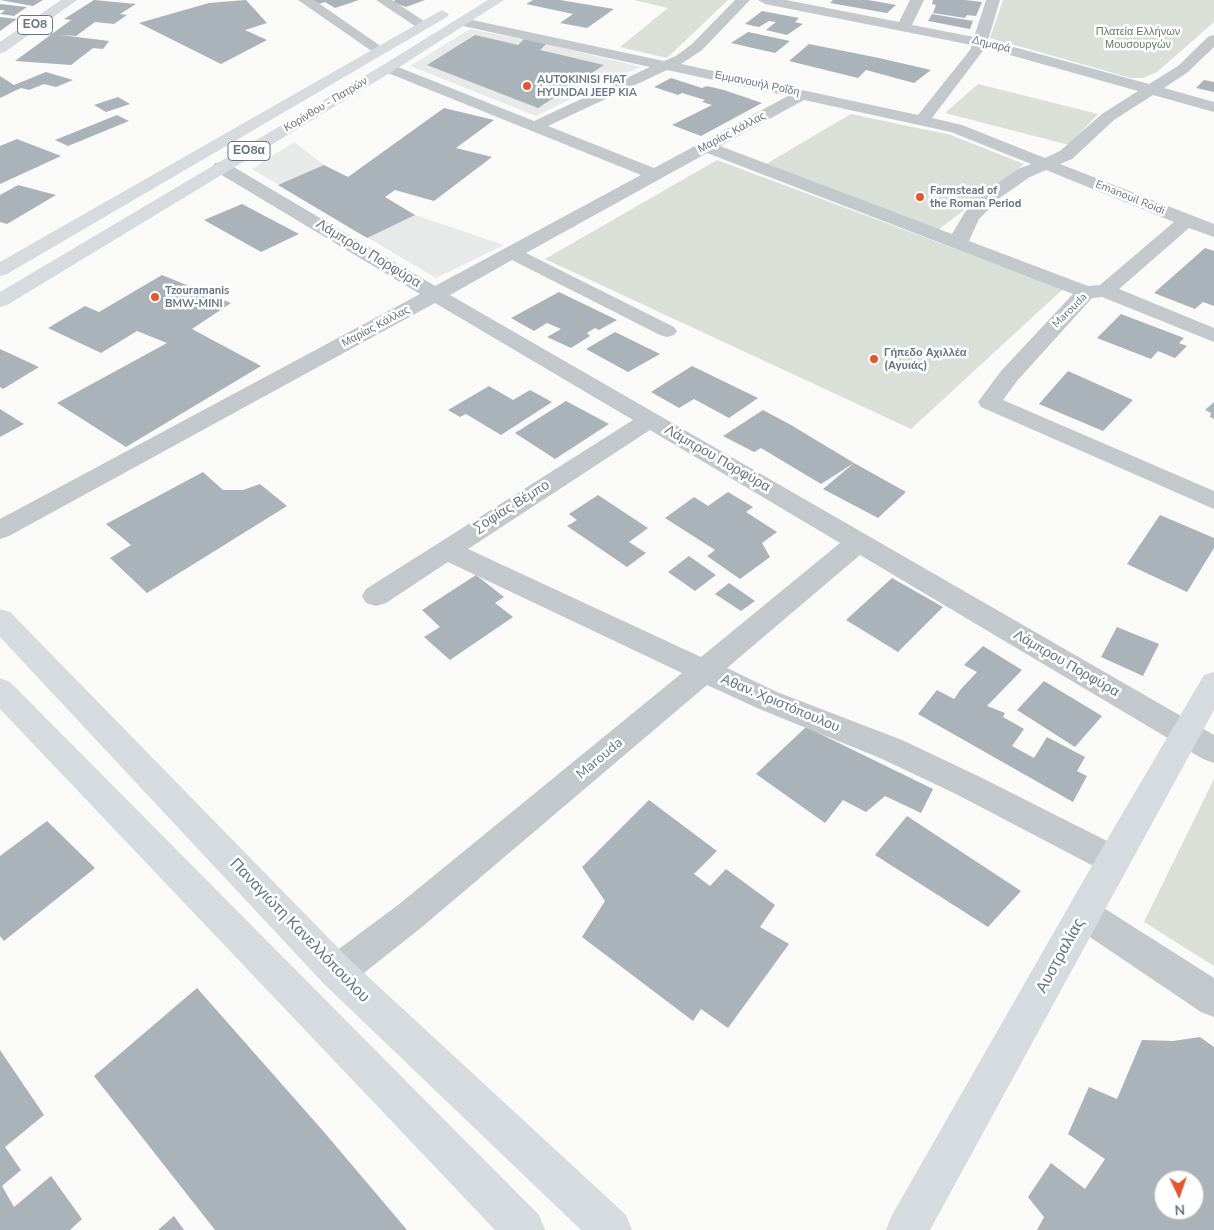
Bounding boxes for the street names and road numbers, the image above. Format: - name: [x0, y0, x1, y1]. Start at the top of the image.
- road number: ΕΟ8: [18, 16, 52, 34]
- street label: Δημαρά: [970, 34, 1012, 56]
- street label: Εμμανουήλ Ροΐδη: [713, 69, 801, 99]
- street label: Κορίνθου - Πατρών: [282, 75, 370, 135]
- street label: Μαρίας Κάλλας: [696, 110, 768, 156]
- road number: ΕΟ8α: [228, 142, 270, 160]
- street label: Emanouil Roidi: [1093, 178, 1167, 218]
- street label: Λάμπρου Πορφύρα: [313, 216, 423, 292]
- street label: Marouda: [1050, 291, 1090, 331]
- street label: Μαρίας Κάλλας: [340, 304, 412, 350]
- street label: Λάμπρου Πορφύρα: [661, 422, 773, 496]
- street label: Σοφίας Βέμπο: [471, 477, 553, 537]
- street label: Λάμπρου Πορφύρα: [1010, 627, 1122, 701]
- street label: Αθαν. Χριστόπουλου: [718, 671, 842, 737]
- street label: Marouda: [573, 735, 627, 783]
- street label: Παναγιώτη Κανελλόπουλου: [225, 855, 373, 1007]
- street label: Αυστραλίας: [1033, 915, 1089, 997]

